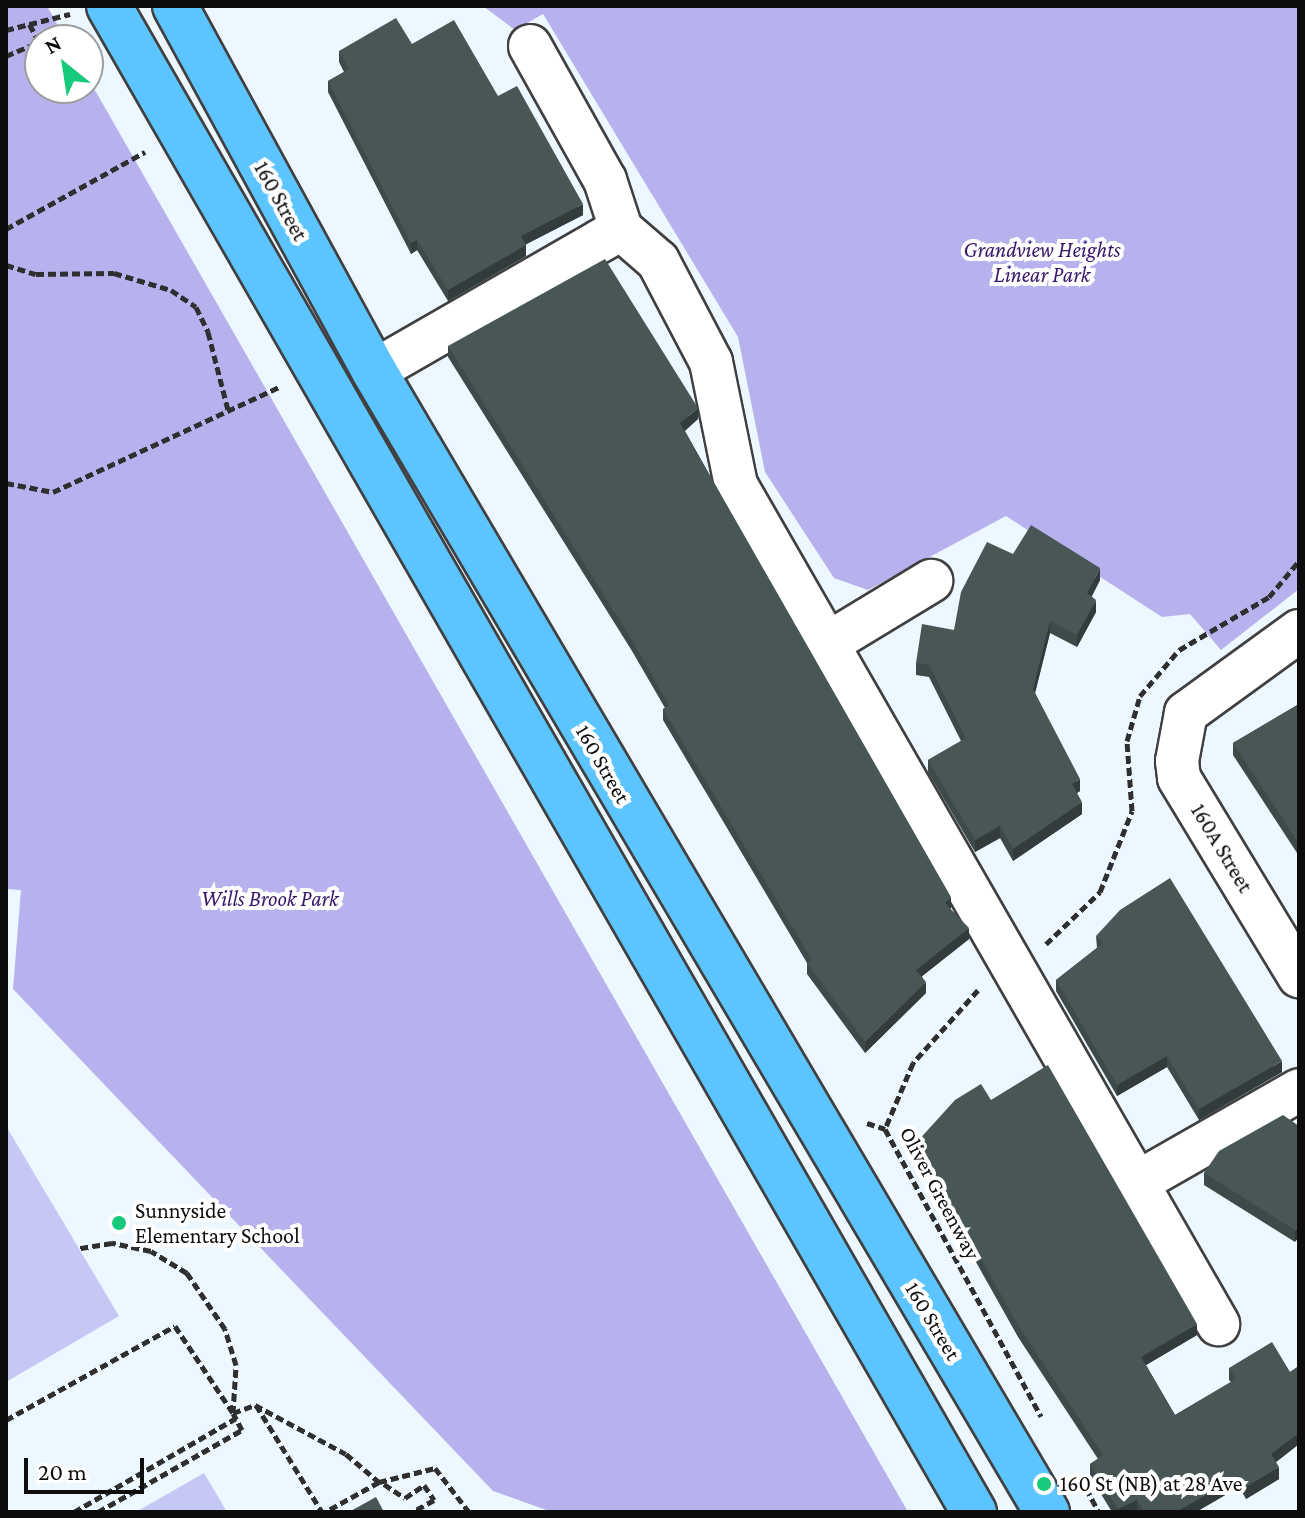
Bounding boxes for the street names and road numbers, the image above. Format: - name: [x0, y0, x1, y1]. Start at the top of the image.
- street label: 160 Street: [248, 157, 314, 245]
- street label: 160 Street: [570, 720, 636, 808]
- street label: 160A Street: [1185, 799, 1259, 897]
- street label: Oliver Greenway: [894, 1122, 986, 1264]
- street label: 160 Street: [899, 1277, 967, 1365]

